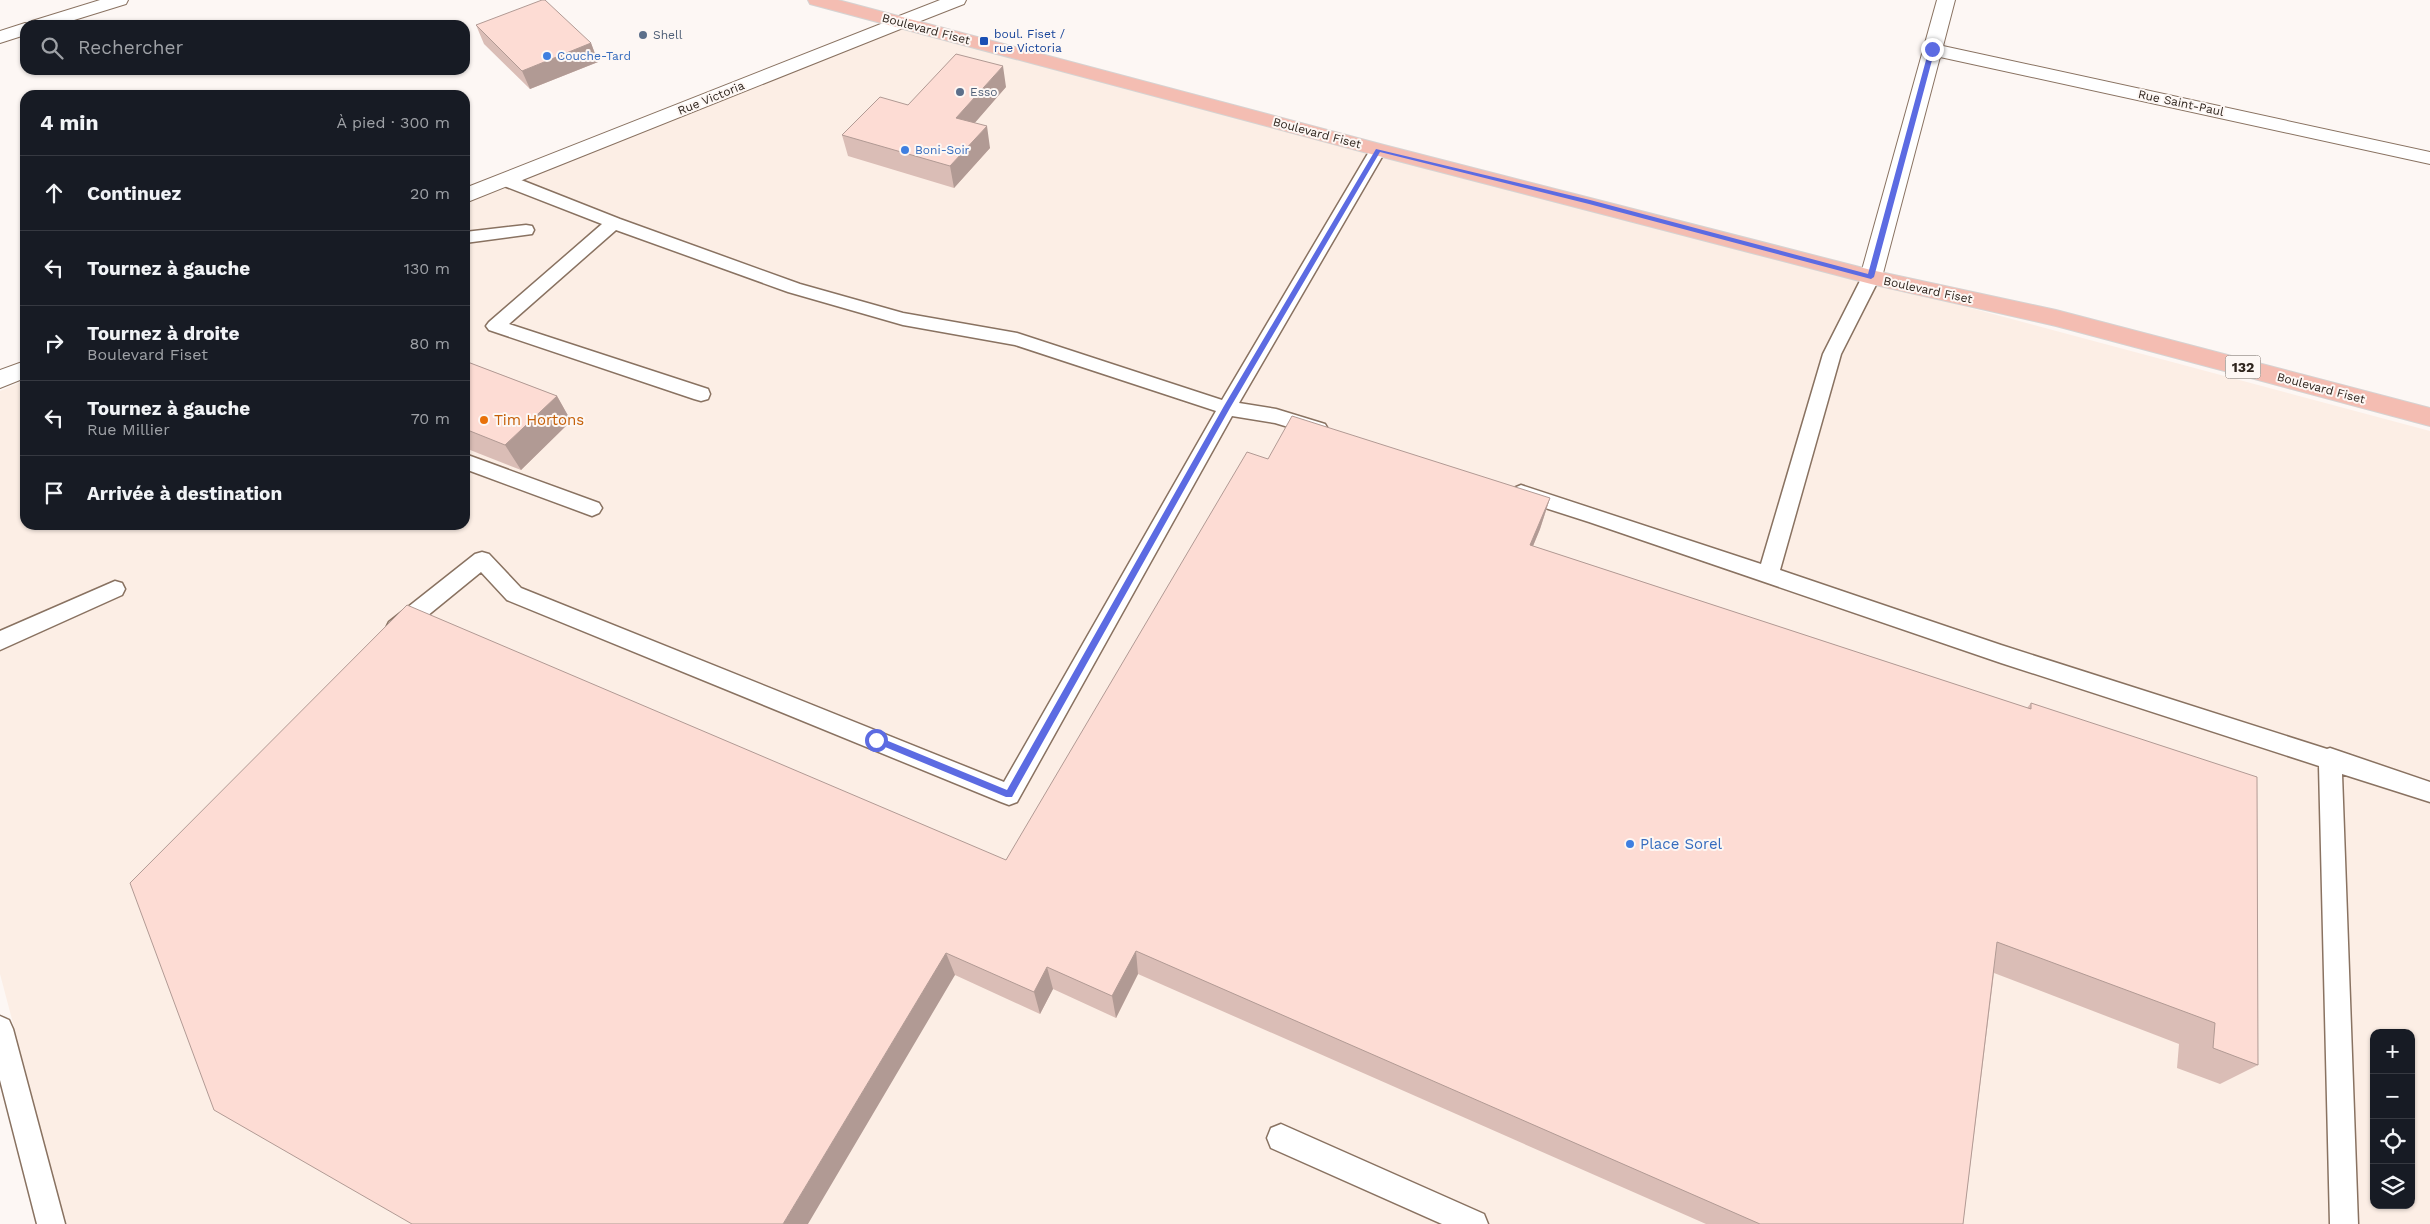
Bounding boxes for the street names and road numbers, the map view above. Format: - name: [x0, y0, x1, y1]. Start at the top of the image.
- street label: Boulevard Fiset: [880, 11, 972, 47]
- street label: Rue Victoria: [676, 78, 747, 118]
- street label: Rue Saint-Paul: [2137, 87, 2225, 119]
- street label: Boulevard Fiset: [1271, 115, 1363, 151]
- street label: Boulevard Fiset: [1882, 274, 1974, 306]
- road number: 132: [2226, 356, 2260, 378]
- street label: Boulevard Fiset: [2275, 370, 2367, 406]

